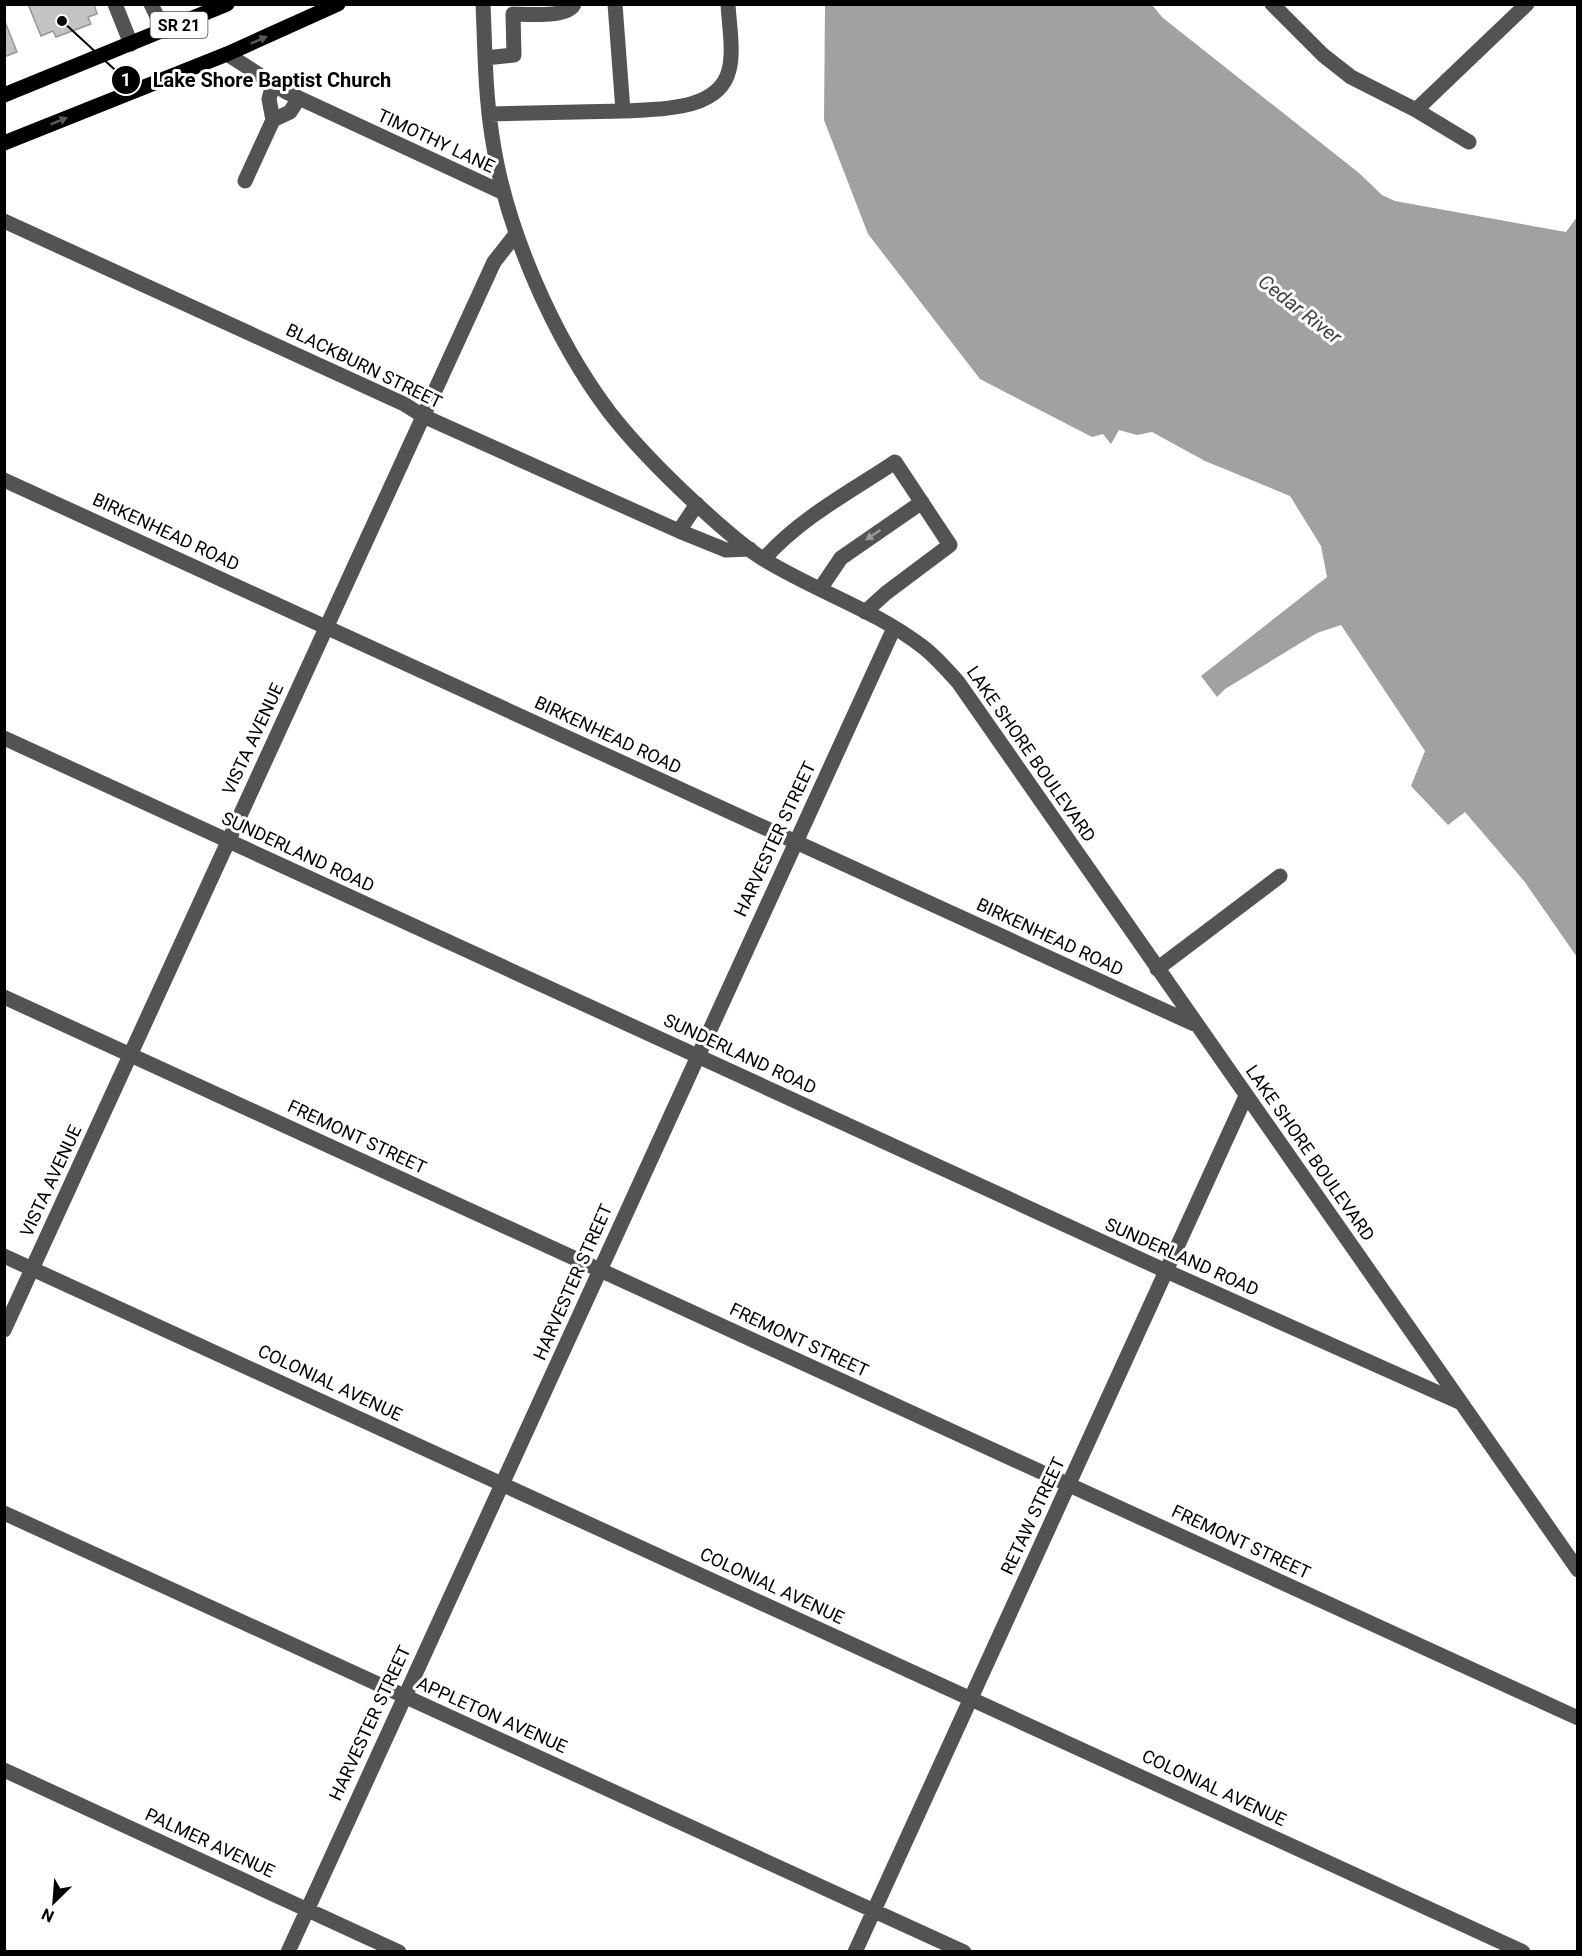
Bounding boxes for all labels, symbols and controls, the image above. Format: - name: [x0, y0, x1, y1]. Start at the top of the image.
- road number: SR 21: [150, 12, 207, 38]
- one-way arrow: [250, 35, 268, 45]
- callout: Lake Shore Baptist Church: [111, 61, 404, 99]
- text: Lake Shore Baptist Church: [153, 68, 391, 92]
- text: 1: [121, 69, 131, 90]
- street label: TIMOTHY LANE: [374, 104, 498, 177]
- one-way arrow: [50, 116, 68, 125]
- water label: Cedar River: [1254, 269, 1347, 350]
- street label: BLACKBURN STREET: [283, 319, 446, 413]
- street label: BIRKENHEAD ROAD: [89, 488, 243, 575]
- one-way arrow: [865, 529, 881, 540]
- street label: LAKE SHORE BOULEVARD: [963, 662, 1100, 846]
- street label: VISTA AVENUE: [218, 680, 288, 798]
- street label: BIRKENHEAD ROAD: [531, 691, 685, 778]
- street label: HARVESTER STREET: [729, 758, 820, 920]
- street label: SUNDERLAND ROAD: [219, 807, 378, 896]
- street label: BIRKENHEAD ROAD: [973, 893, 1127, 980]
- street label: SUNDERLAND ROAD: [661, 1009, 820, 1098]
- street label: LAKE SHORE BOULEVARD: [1242, 1061, 1379, 1245]
- street label: FREMONT STREET: [284, 1095, 430, 1178]
- street label: VISTA AVENUE: [16, 1122, 86, 1240]
- street label: HARVESTER STREET: [529, 1200, 617, 1363]
- street label: SUNDERLAND ROAD: [1102, 1213, 1262, 1300]
- street label: FREMONT STREET: [726, 1298, 872, 1381]
- street label: COLONIAL AVENUE: [255, 1340, 406, 1425]
- street label: RETAW STREET: [996, 1454, 1069, 1578]
- street label: FREMONT STREET: [1168, 1500, 1314, 1583]
- street label: COLONIAL AVENUE: [697, 1543, 848, 1628]
- street label: HARVESTER STREET: [324, 1642, 415, 1804]
- street label: APPLETON AVENUE: [414, 1672, 571, 1757]
- street label: COLONIAL AVENUE: [1139, 1745, 1290, 1830]
- street label: PALMER AVENUE: [142, 1803, 278, 1882]
- north arrow: [24, 1872, 84, 1932]
- text: N: [39, 1904, 57, 1926]

